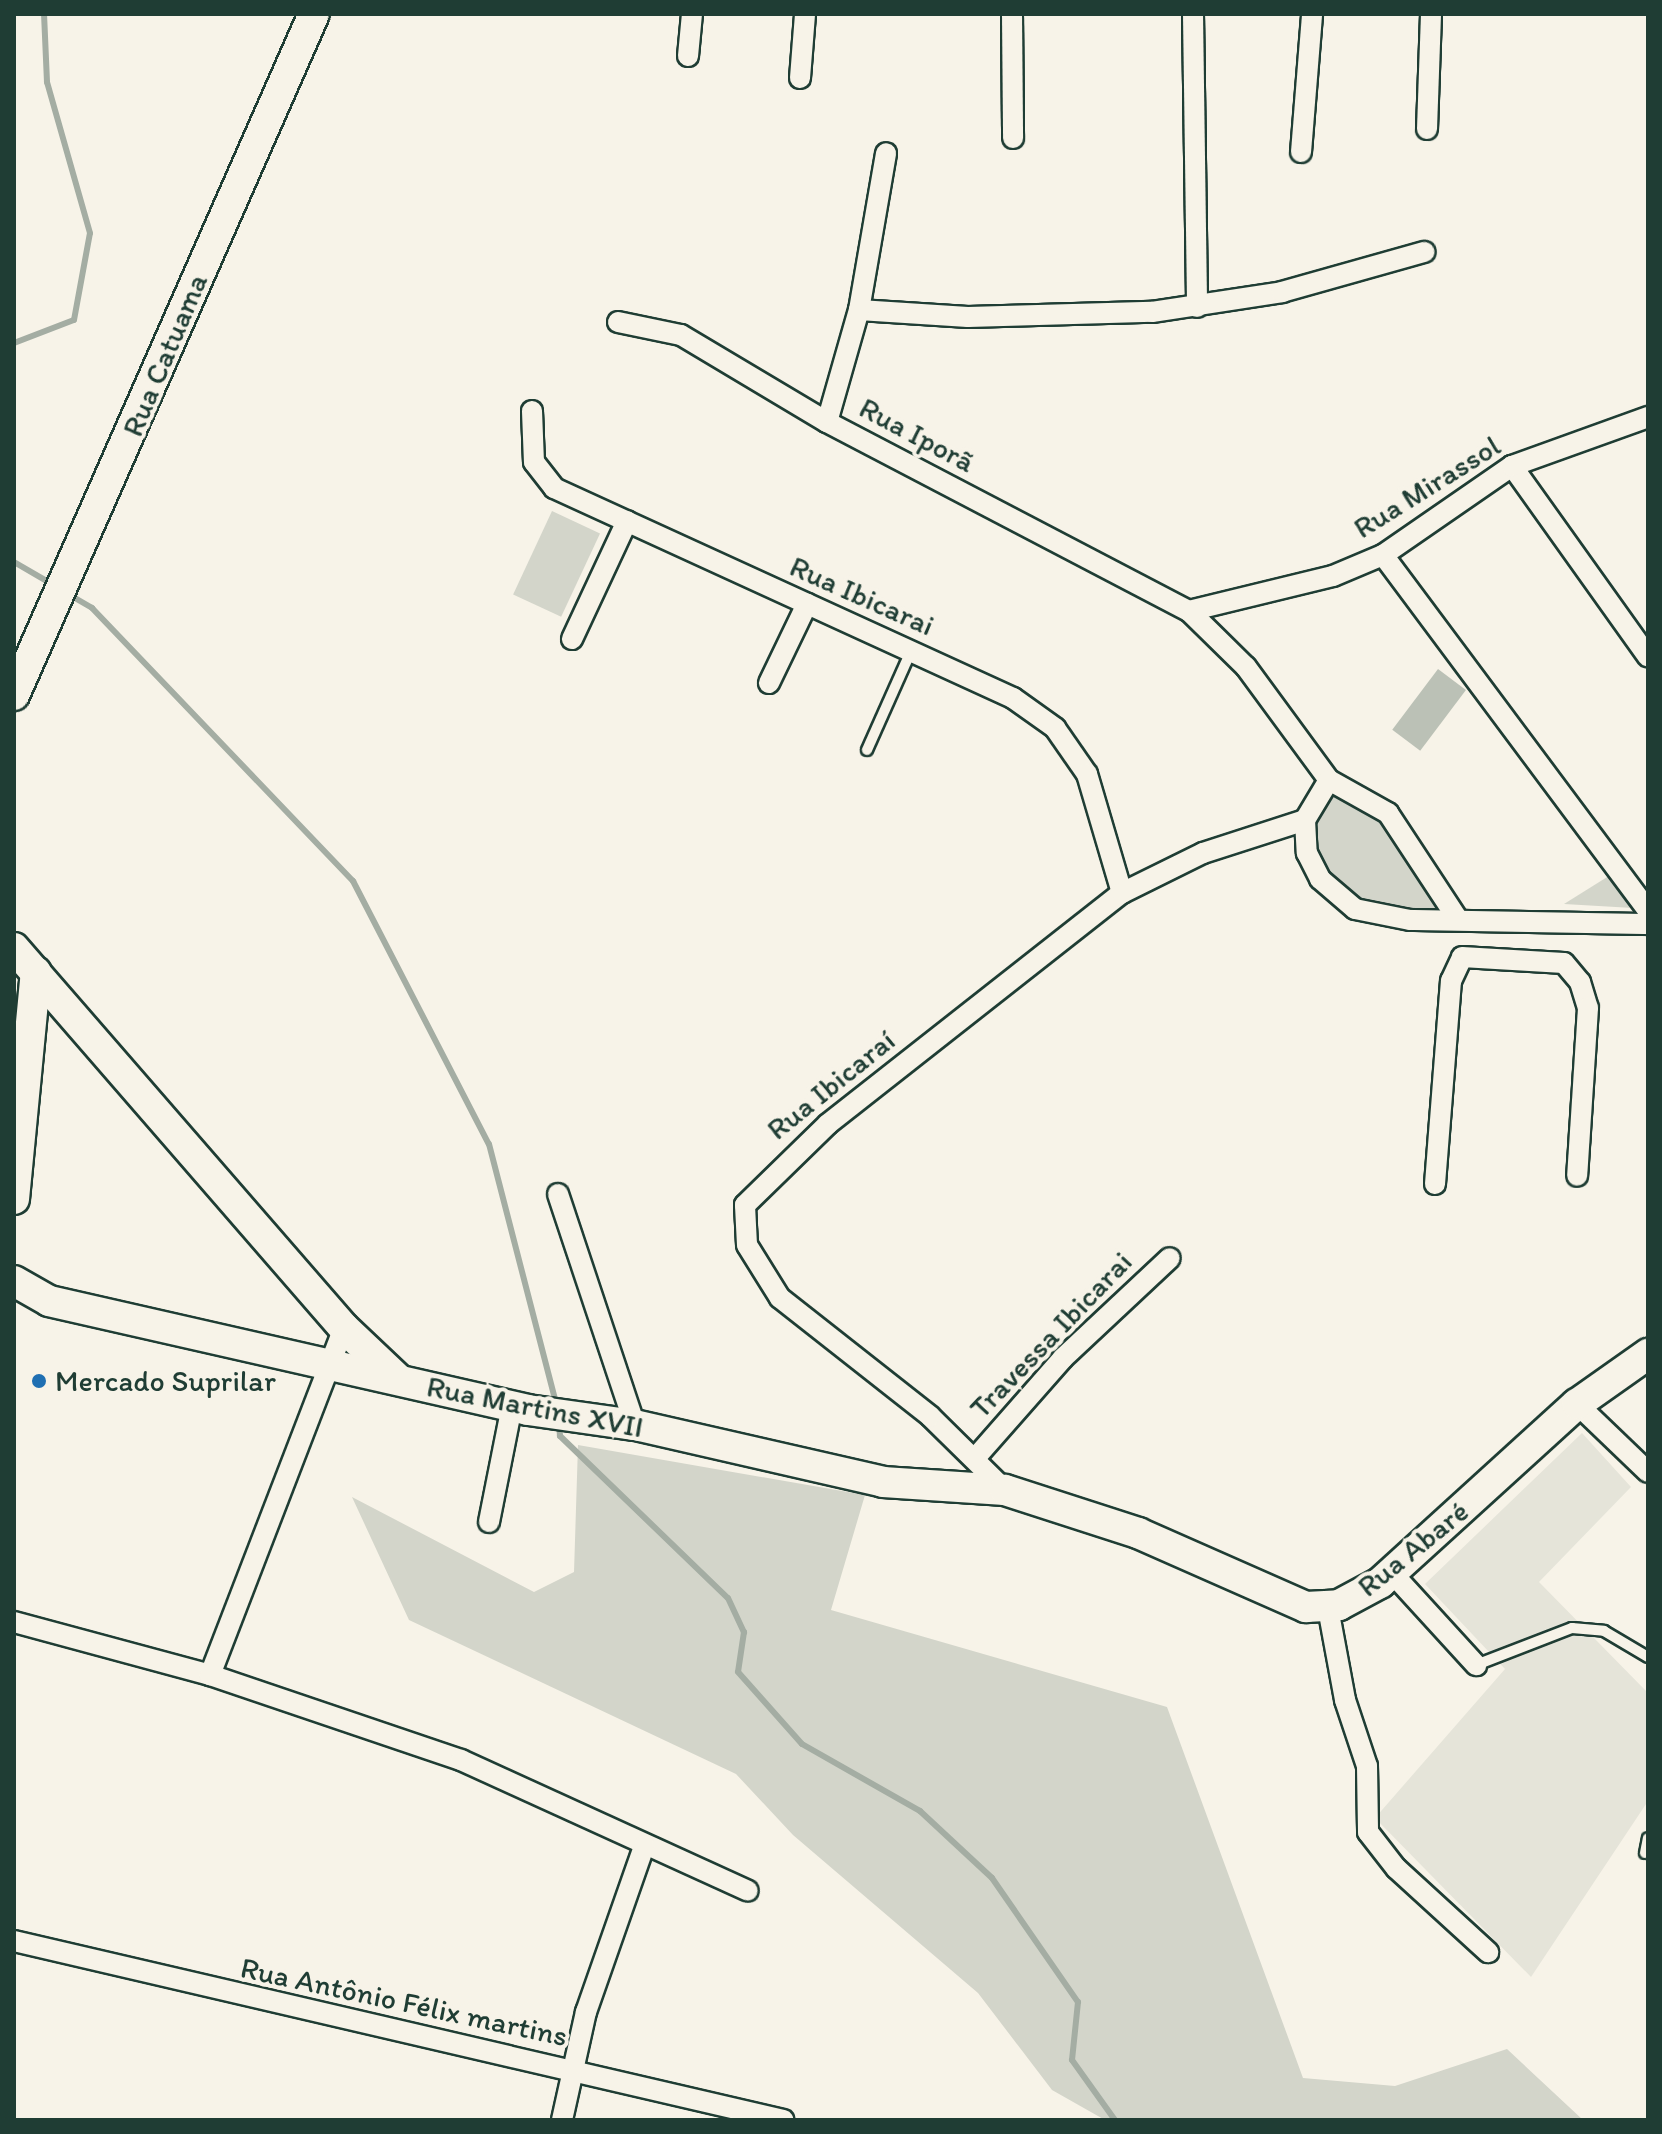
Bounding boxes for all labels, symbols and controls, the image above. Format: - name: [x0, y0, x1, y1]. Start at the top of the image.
- street label: Rua Catuama: [114, 268, 216, 442]
- street label: Rua Iporã: [853, 390, 981, 480]
- street label: Rua Mirassol: [1348, 428, 1506, 546]
- street label: Rua Ibicarai: [784, 548, 940, 644]
- street label: Rua Ibicaraí: [760, 1022, 902, 1148]
- street label: Travessa Ibicarai: [962, 1244, 1140, 1426]
- place label: Mercado Suprilar: [55, 1363, 276, 1399]
- street label: Rua Martins XVII: [424, 1368, 646, 1446]
- marker: Mercado Suprilar: [30, 1372, 48, 1390]
- street label: Rua Abaré: [1350, 1493, 1476, 1605]
- street label: Rua Antônio Félix martins: [237, 1950, 571, 2054]

